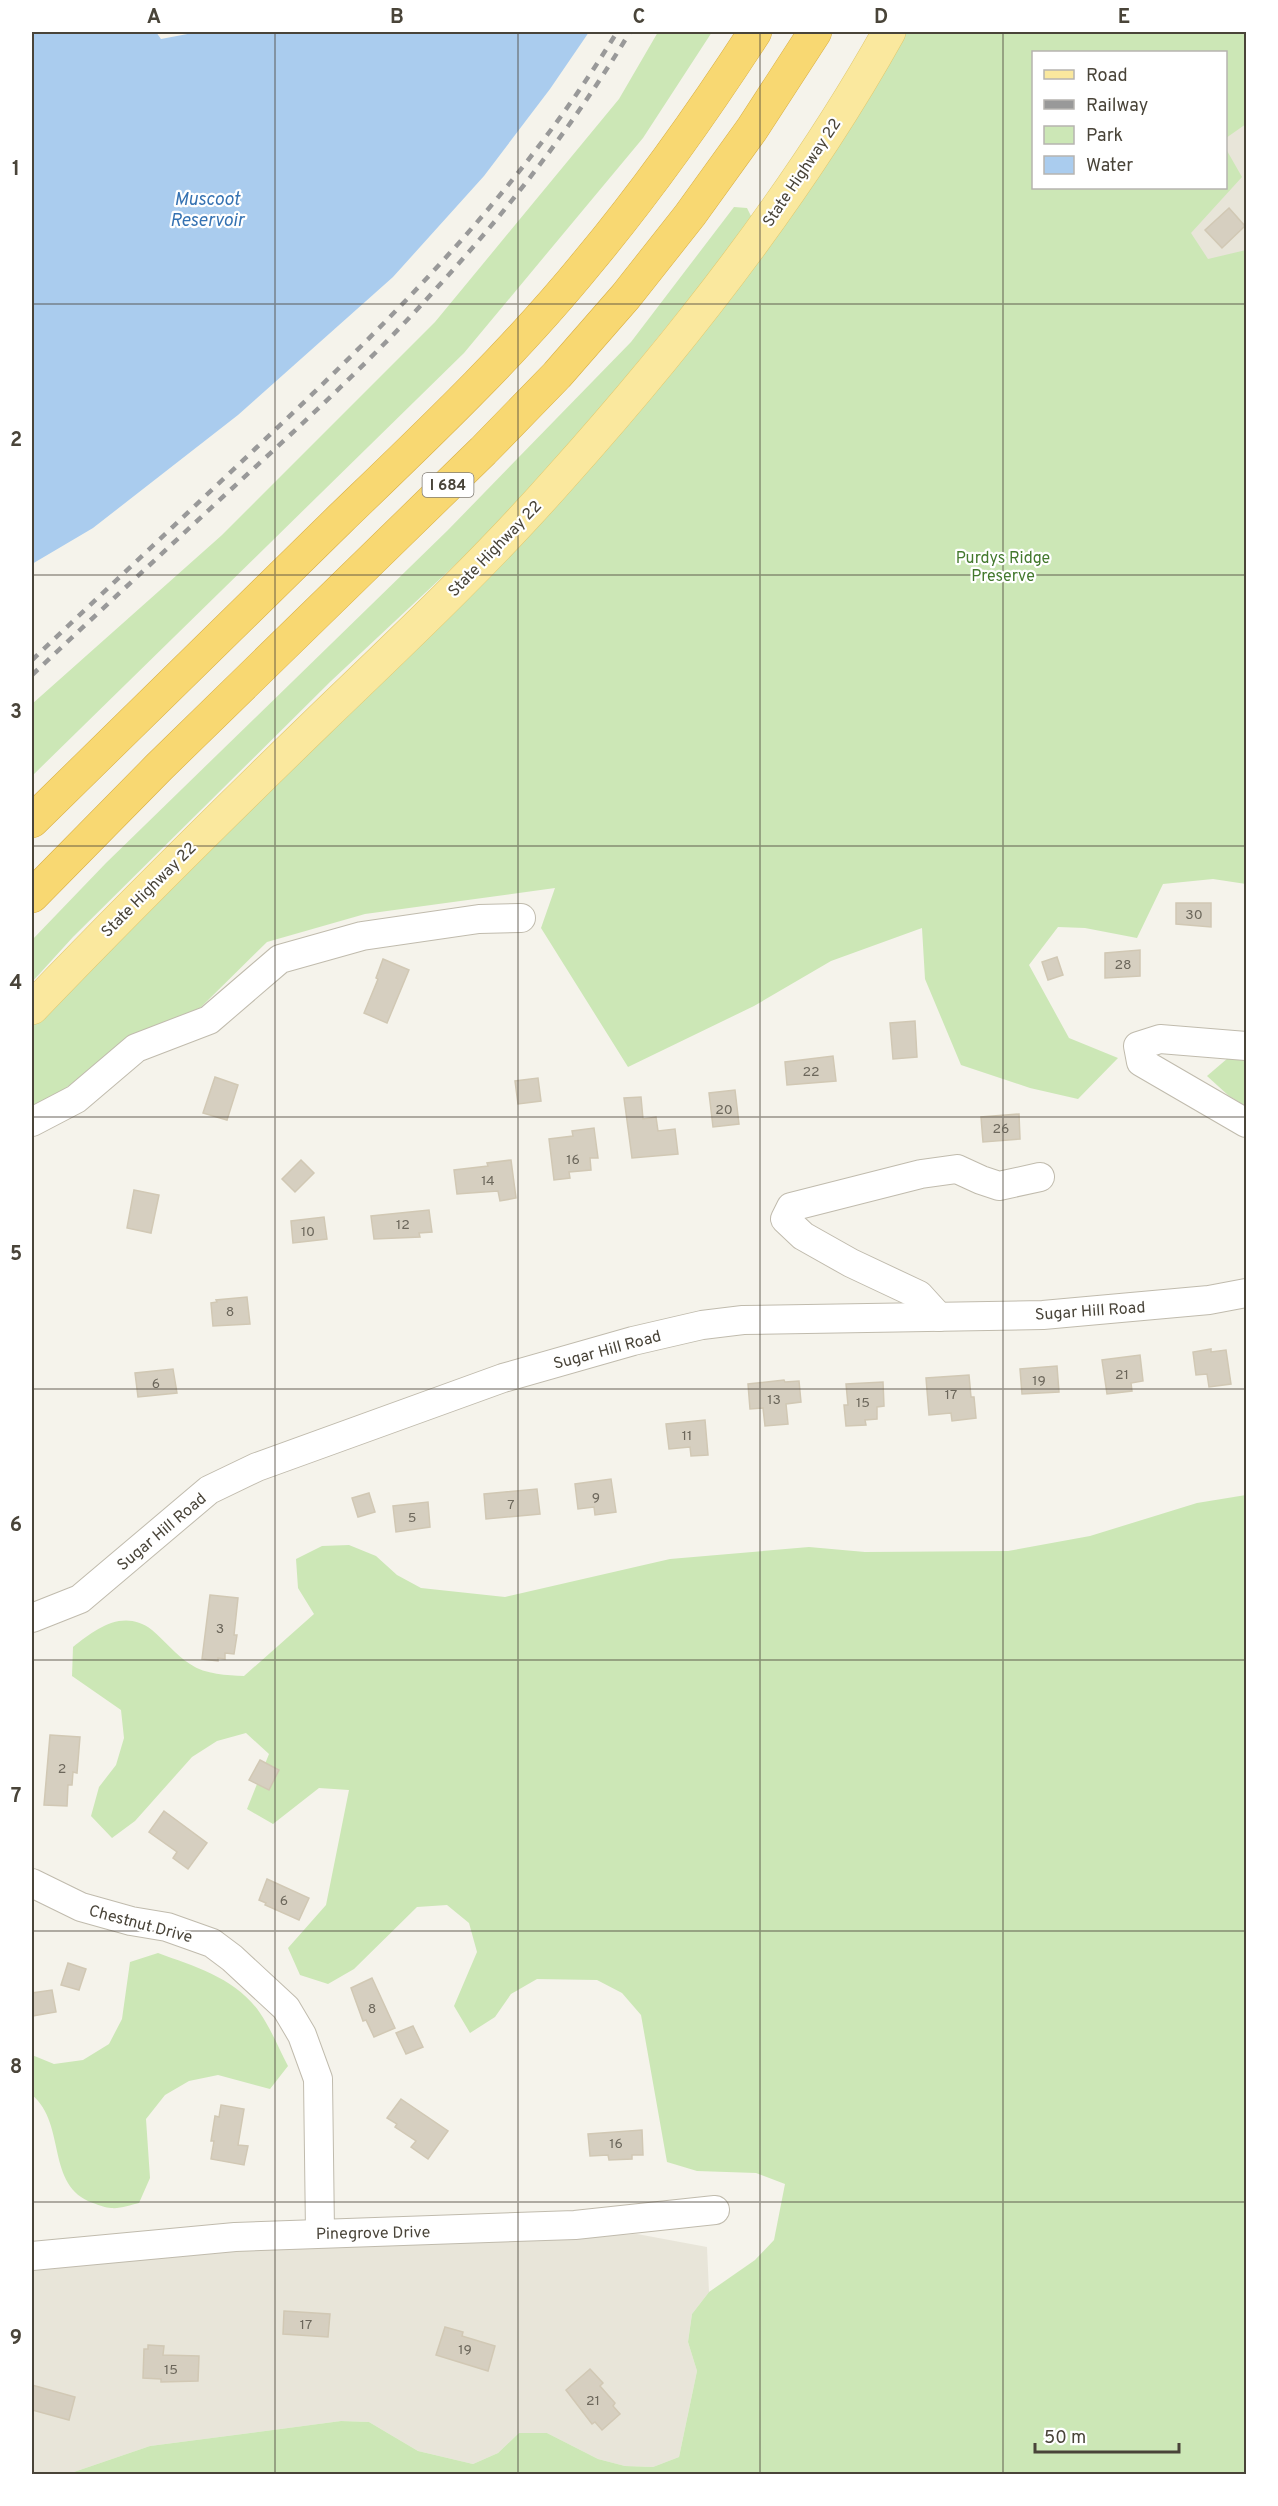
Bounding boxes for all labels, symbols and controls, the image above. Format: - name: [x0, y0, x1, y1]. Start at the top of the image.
- text: A: [147, 5, 161, 31]
- text: B: [390, 5, 404, 31]
- text: C: [633, 5, 645, 31]
- text: D: [874, 5, 888, 31]
- text: E: [1118, 5, 1130, 31]
- legend: [1032, 51, 1227, 189]
- text: Road: [1086, 65, 1128, 88]
- text: Railway: [1086, 95, 1148, 118]
- street label: State Highway 22: [759, 115, 846, 231]
- text: Park: [1086, 125, 1123, 148]
- text: Water: [1086, 155, 1133, 178]
- text: 1: [12, 157, 20, 183]
- water label: Muscoot Reservoir: [170, 189, 246, 233]
- text: 2: [10, 428, 22, 454]
- road number: I 684: [422, 473, 474, 497]
- street label: State Highway 22: [444, 497, 547, 602]
- park label: Purdys Ridge Preserve: [956, 549, 1050, 587]
- text: 3: [10, 700, 22, 726]
- street label: State Highway 22: [98, 839, 201, 942]
- house number: 30: [1185, 907, 1203, 924]
- house number: 28: [1114, 957, 1132, 974]
- text: 4: [10, 971, 22, 997]
- house number: 22: [802, 1064, 820, 1081]
- house number: 20: [715, 1102, 733, 1119]
- house number: 26: [993, 1121, 1009, 1138]
- house number: 16: [566, 1152, 580, 1169]
- house number: 14: [481, 1173, 495, 1190]
- house number: 12: [396, 1217, 410, 1234]
- house number: 10: [301, 1224, 315, 1241]
- text: 5: [10, 1242, 22, 1268]
- street label: Sugar Hill Road: [1034, 1298, 1146, 1326]
- house number: 8: [226, 1304, 234, 1321]
- street label: Sugar Hill Road: [551, 1327, 664, 1375]
- house number: 21: [1115, 1367, 1129, 1384]
- house number: 19: [1032, 1373, 1046, 1390]
- house number: 6: [152, 1376, 160, 1393]
- house number: 17: [945, 1387, 957, 1404]
- house number: 13: [767, 1392, 781, 1409]
- house number: 15: [856, 1395, 870, 1412]
- house number: 11: [682, 1428, 692, 1445]
- street label: Sugar Hill Road: [113, 1489, 211, 1576]
- house number: 9: [592, 1490, 600, 1507]
- house number: 7: [507, 1497, 515, 1514]
- house number: 5: [408, 1510, 416, 1527]
- text: 6: [10, 1513, 22, 1539]
- house number: 3: [216, 1621, 224, 1638]
- house number: 2: [58, 1761, 66, 1778]
- text: 7: [11, 1784, 21, 1810]
- house number: 6: [280, 1893, 288, 1910]
- street label: Chestnut Drive: [86, 1901, 195, 1948]
- house number: 8: [368, 2001, 376, 2018]
- text: 8: [10, 2055, 22, 2081]
- house number: 16: [609, 2136, 623, 2153]
- street label: Pinegrove Drive: [316, 2223, 430, 2245]
- house number: 17: [300, 2317, 312, 2334]
- text: 9: [10, 2326, 22, 2352]
- house number: 19: [458, 2342, 472, 2359]
- house number: 15: [164, 2362, 178, 2379]
- house number: 21: [586, 2393, 600, 2410]
- scale bar: [1035, 2416, 1179, 2454]
- text: 50 m: [1044, 2427, 1086, 2450]

